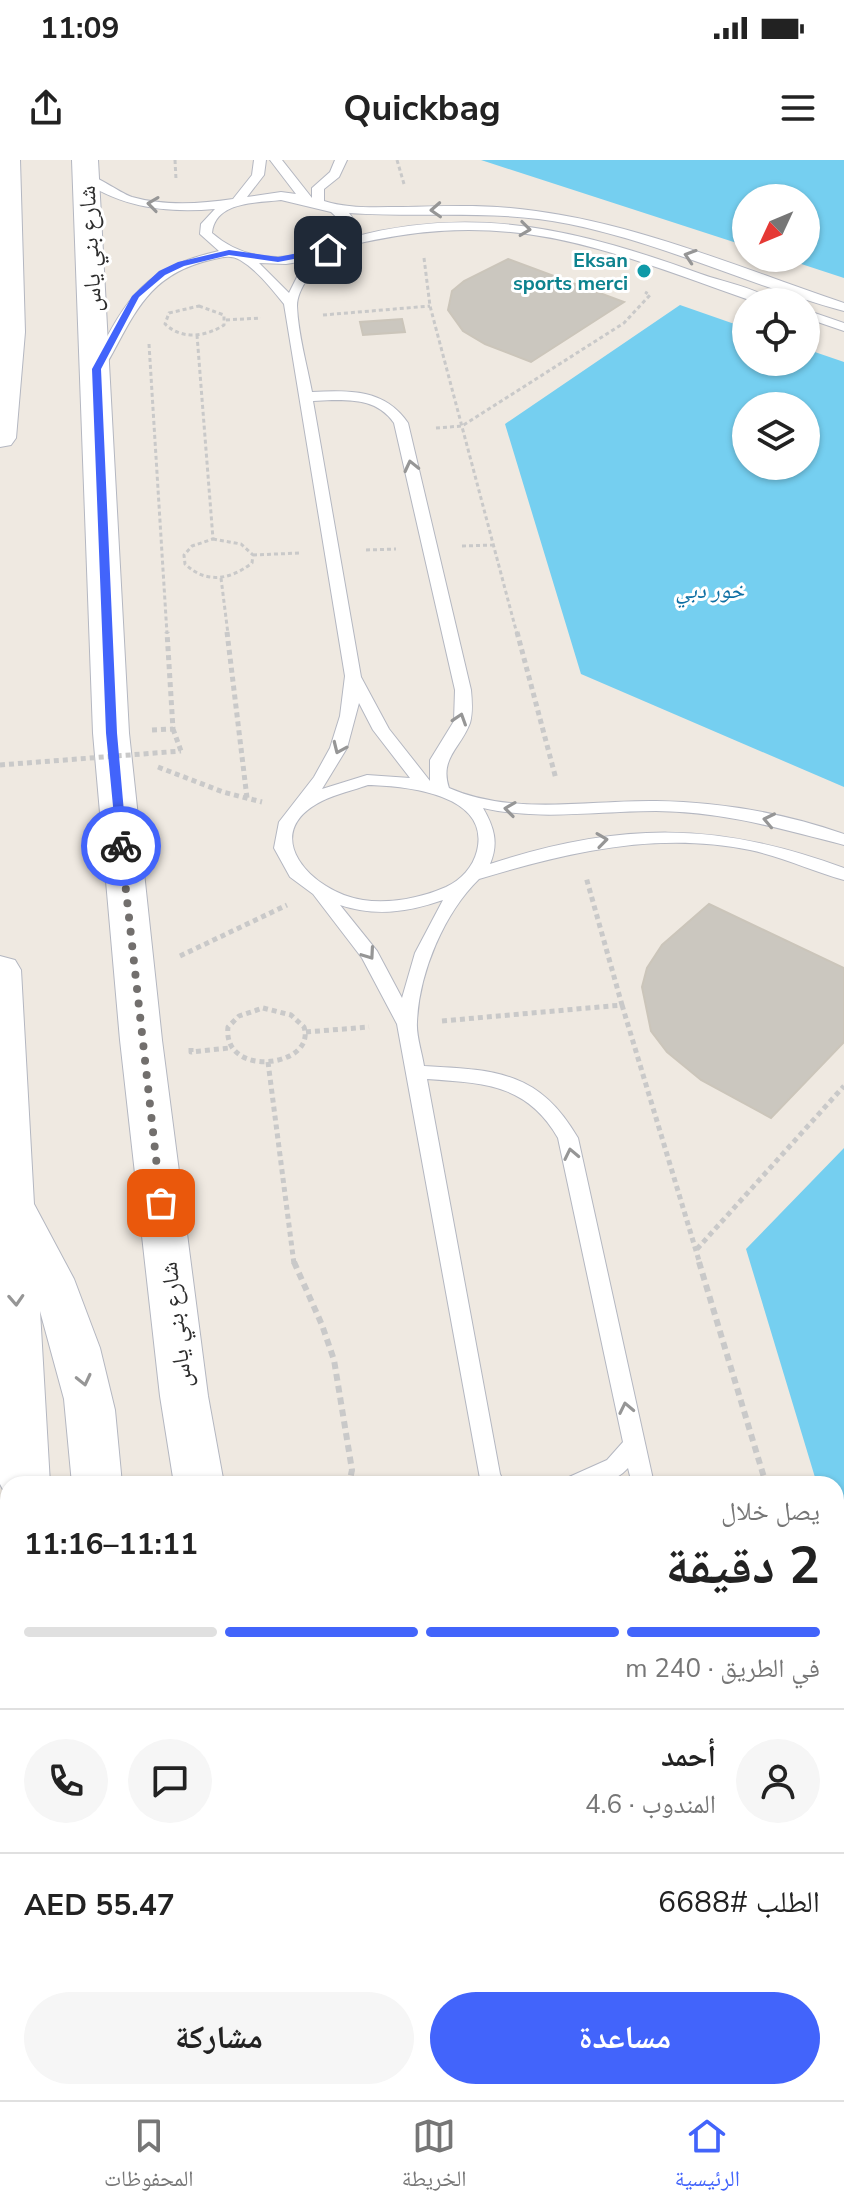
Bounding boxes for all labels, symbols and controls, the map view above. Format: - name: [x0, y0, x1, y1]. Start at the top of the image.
- text: 11:09: [40, 8, 119, 49]
- text: Quickbag: [343, 84, 501, 133]
- icon: share: [24, 86, 68, 130]
- icon: menu: [776, 86, 820, 130]
- north arrow: [732, 184, 820, 272]
- map controls: [732, 184, 820, 480]
- street label: شارع بني ياس: [71, 185, 112, 313]
- one-way arrow: [146, 196, 160, 213]
- one-way arrow: [429, 202, 442, 219]
- pin: [294, 216, 362, 284]
- one-way arrow: [519, 220, 532, 237]
- icon: home: [306, 228, 350, 272]
- place label: Eksan sports merci: [513, 247, 628, 297]
- one-way arrow: [684, 249, 698, 265]
- marker: Eksan sports merci: [635, 262, 653, 280]
- button: locate: [732, 288, 820, 376]
- button: layers: [732, 392, 820, 480]
- one-way arrow: [403, 460, 420, 474]
- water label: خور دبي: [676, 576, 745, 608]
- one-way arrow: [451, 713, 467, 727]
- one-way arrow: [332, 740, 348, 755]
- one-way arrow: [503, 801, 517, 818]
- courier: [81, 806, 161, 886]
- one-way arrow: [762, 812, 776, 829]
- icon: bike: [99, 824, 143, 868]
- one-way arrow: [596, 832, 609, 849]
- one-way arrow: [359, 946, 374, 960]
- one-way arrow: [564, 1147, 581, 1160]
- pin: [127, 1169, 195, 1237]
- icon: bag: [139, 1181, 183, 1225]
- street label: شارع بني ياس: [152, 1260, 203, 1390]
- one-way arrow: [8, 1294, 25, 1307]
- one-way arrow: [75, 1373, 92, 1387]
- one-way arrow: [618, 1402, 635, 1415]
- text: يصل خلال: [721, 1494, 820, 1529]
- text: 11:11–11:16: [24, 1524, 198, 1565]
- text: 2 دقيقة: [666, 1530, 820, 1601]
- text: في الطريق · 240 m: [625, 1651, 820, 1686]
- text: أحمد: [661, 1736, 716, 1777]
- button: phone: [24, 1739, 108, 1823]
- button: chat: [128, 1739, 212, 1823]
- button: person: [736, 1739, 820, 1823]
- text: المندوب · 4.6: [585, 1787, 716, 1822]
- text: الطلب #6688: [658, 1882, 820, 1923]
- text: AED 55.47: [24, 1885, 175, 1926]
- button: مشاركة: [24, 1992, 414, 2084]
- button: مساعدة: [430, 1992, 820, 2084]
- tab: المحفوظات: [104, 2114, 194, 2200]
- tab: الخريطة: [402, 2114, 467, 2200]
- tab: الرئيسية: [675, 2114, 740, 2200]

